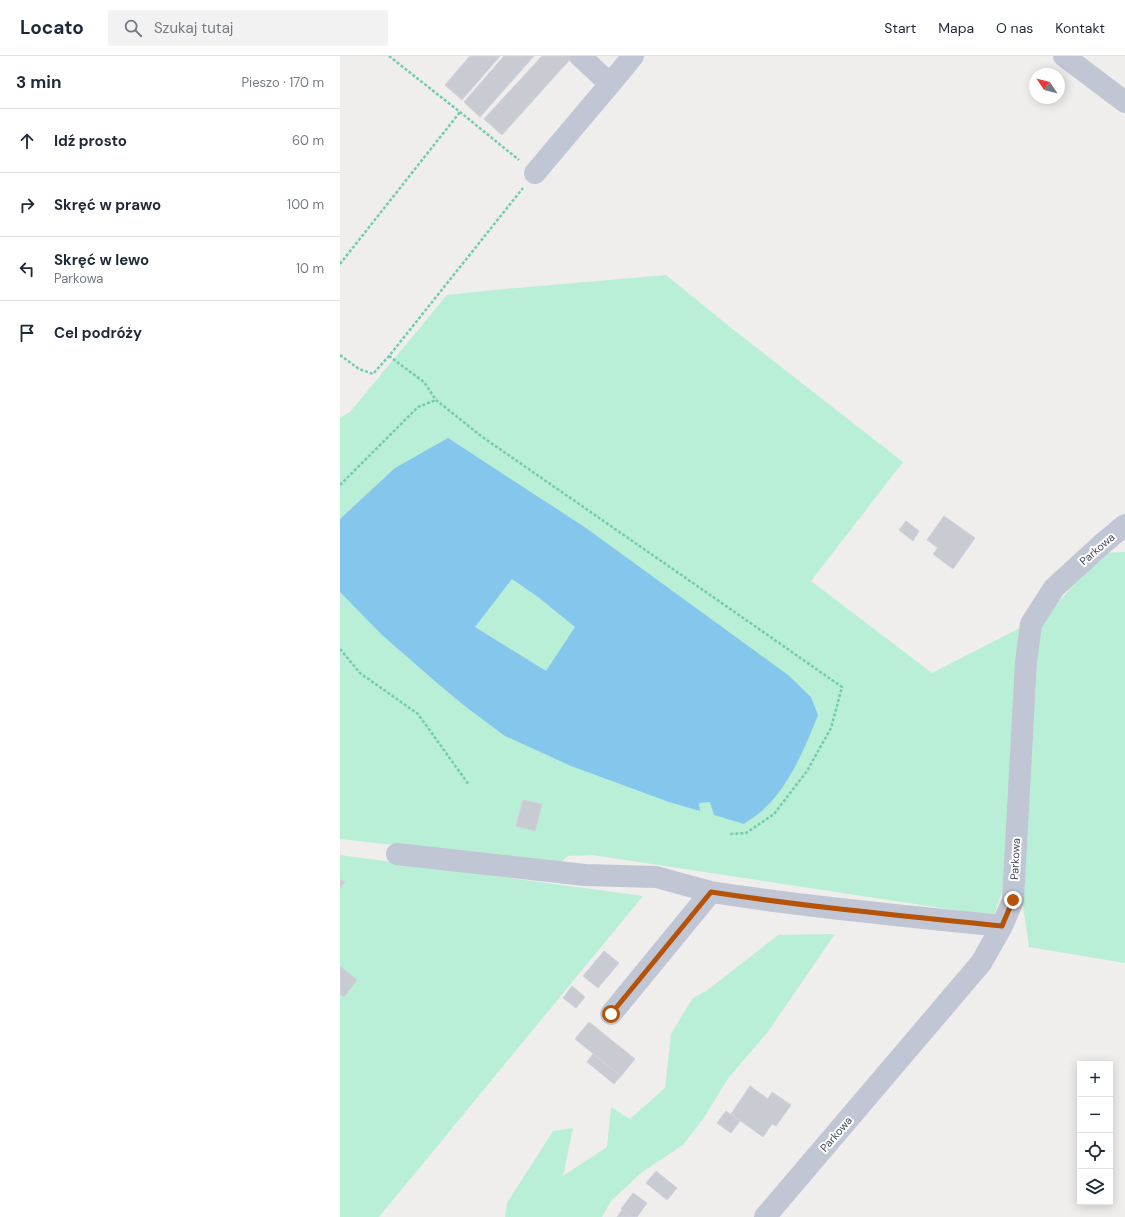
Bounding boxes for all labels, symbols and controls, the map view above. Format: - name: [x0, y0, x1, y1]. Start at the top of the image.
- search box: [108, 10, 388, 46]
- text: Locato: [20, 15, 84, 40]
- icon: search: [122, 17, 144, 39]
- text: Szukaj tutaj: [154, 18, 234, 38]
- text: Start: [884, 19, 916, 37]
- text: Mapa: [938, 19, 974, 37]
- text: O nas: [996, 19, 1033, 37]
- text: Kontakt: [1055, 19, 1105, 37]
- north arrow: [1029, 68, 1065, 104]
- text: 3 min: [16, 71, 61, 93]
- text: Pieszo · 170 m: [242, 74, 324, 91]
- icon: ahead: [16, 130, 38, 152]
- text: Idź prosto: [54, 131, 127, 151]
- text: 60 m: [292, 132, 324, 149]
- icon: right: [16, 194, 38, 216]
- text: Skręć w prawo: [54, 195, 161, 215]
- text: 100 m: [287, 196, 324, 213]
- text: Skręć w lewo: [54, 250, 149, 270]
- icon: left: [16, 258, 38, 280]
- text: 10 m: [296, 260, 324, 277]
- text: Parkowa: [54, 270, 103, 287]
- icon: arrive: [16, 322, 38, 344]
- text: Cel podróży: [54, 323, 142, 343]
- street label: Parkowa: [1077, 530, 1117, 568]
- street label: Parkowa: [1007, 838, 1023, 880]
- route end: [1004, 891, 1022, 909]
- route start: [602, 1005, 620, 1023]
- map controls: [1077, 1061, 1113, 1205]
- button: +: [1077, 1061, 1113, 1097]
- button: −: [1077, 1097, 1113, 1133]
- street label: Parkowa: [817, 1114, 855, 1154]
- button: locate: [1077, 1133, 1113, 1169]
- button: layers: [1077, 1169, 1113, 1205]

